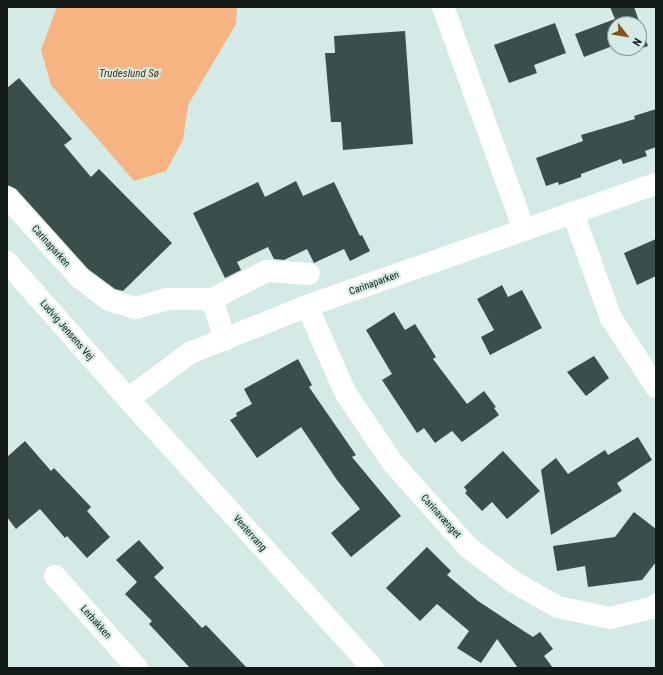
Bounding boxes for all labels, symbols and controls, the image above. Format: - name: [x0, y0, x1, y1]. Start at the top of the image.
- north arrow: [607, 16, 647, 56]
- text: N: [630, 36, 644, 48]
- water label: Trudeslund Sø: [99, 67, 159, 81]
- street label: Carinaparken: [29, 223, 73, 269]
- street label: Carinaparken: [347, 268, 401, 298]
- street label: Ludvig Jensens Vej: [38, 297, 96, 363]
- street label: Carinavænget: [418, 492, 464, 540]
- street label: Vestervang: [231, 513, 269, 553]
- street label: Lerbakken: [78, 603, 114, 641]

